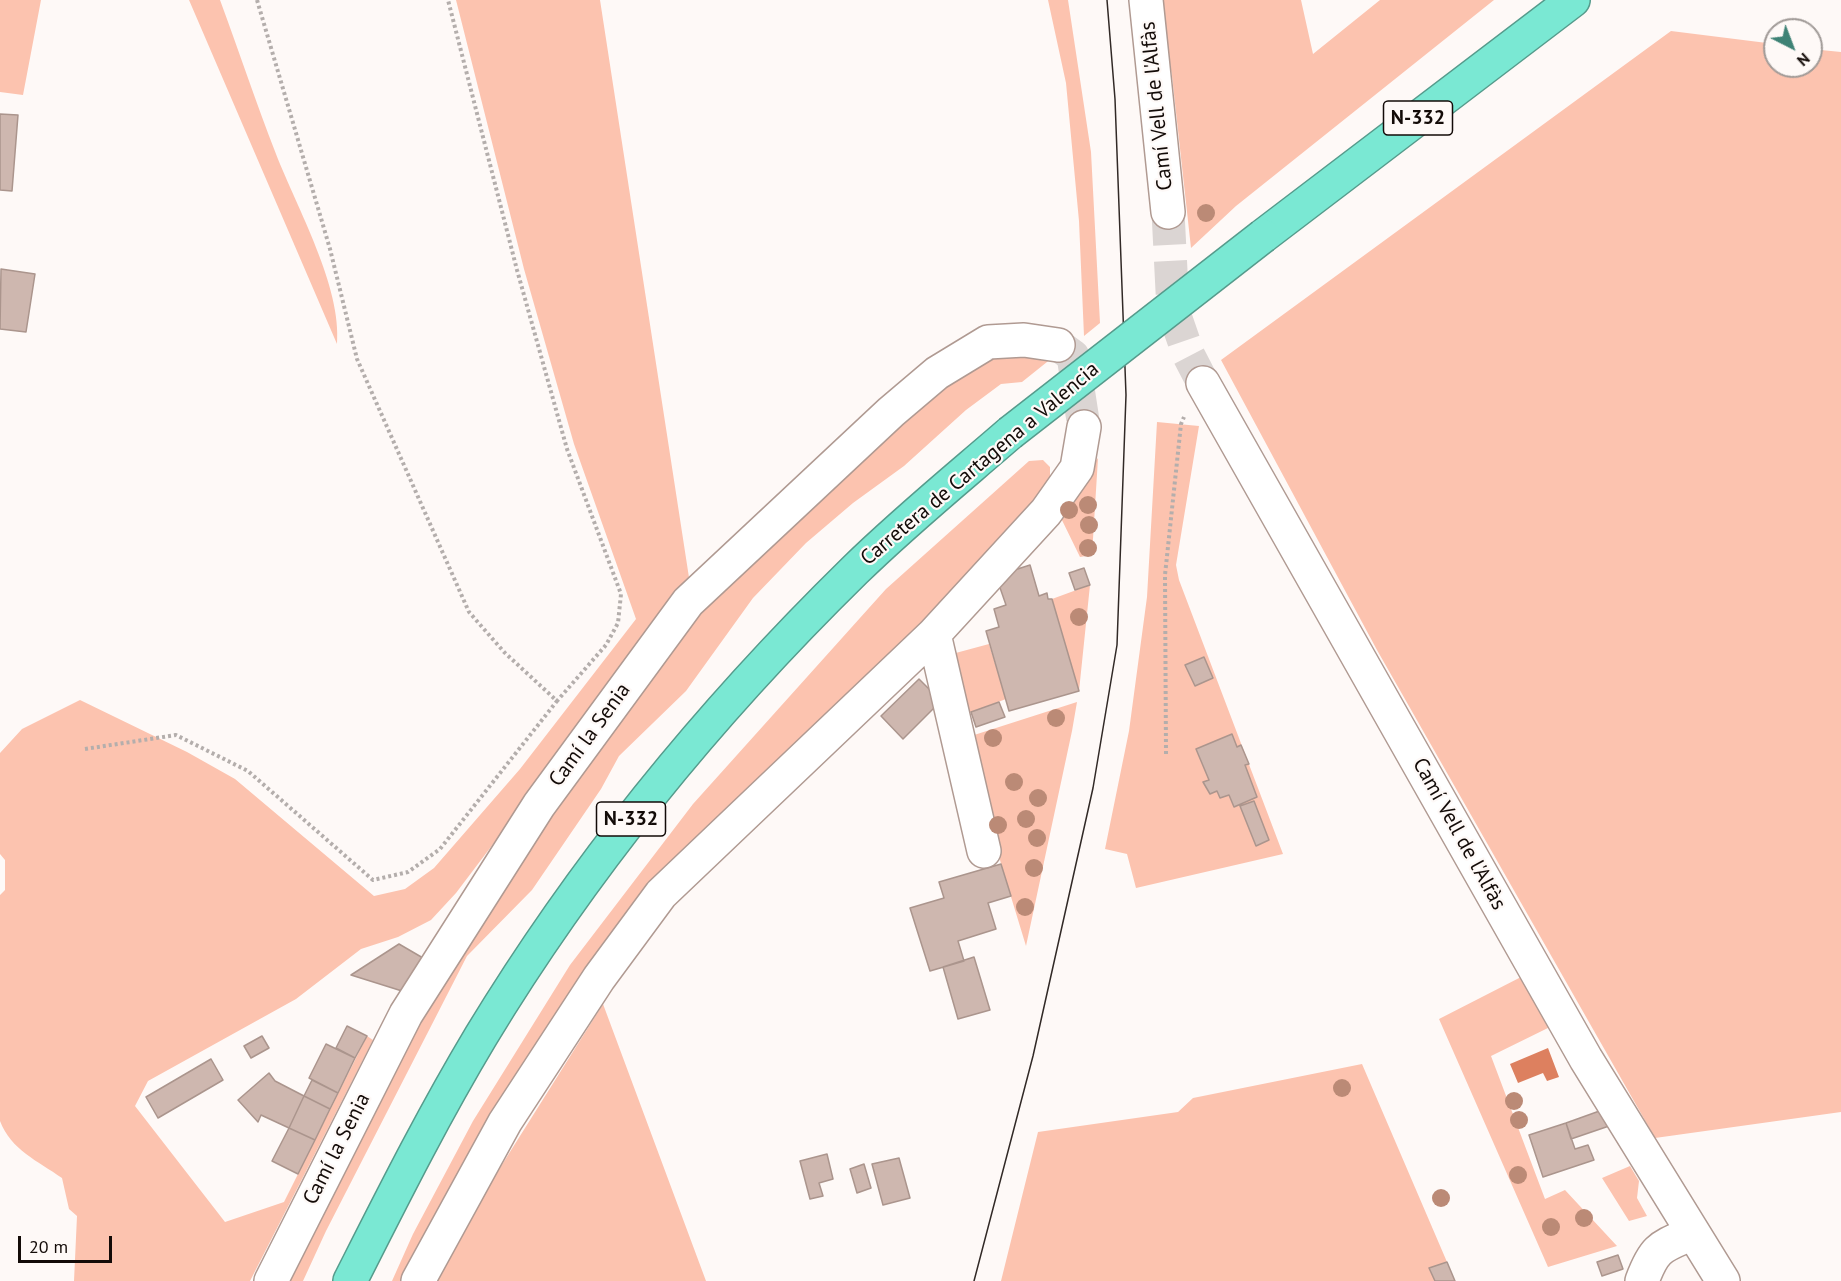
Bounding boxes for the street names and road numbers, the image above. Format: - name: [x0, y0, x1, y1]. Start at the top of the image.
- street label: Camí Vell de l'Alfàs: [1136, 20, 1178, 192]
- road number: N-332: [1384, 101, 1452, 135]
- street label: Carretera de Cartagena a Valencia: [856, 357, 1104, 571]
- street label: Camí la Senia: [544, 678, 636, 792]
- street label: Camí Vell de l'Alfàs: [1407, 754, 1511, 914]
- road number: N-332: [596, 802, 666, 836]
- street label: Camí la Senia: [298, 1089, 376, 1209]

